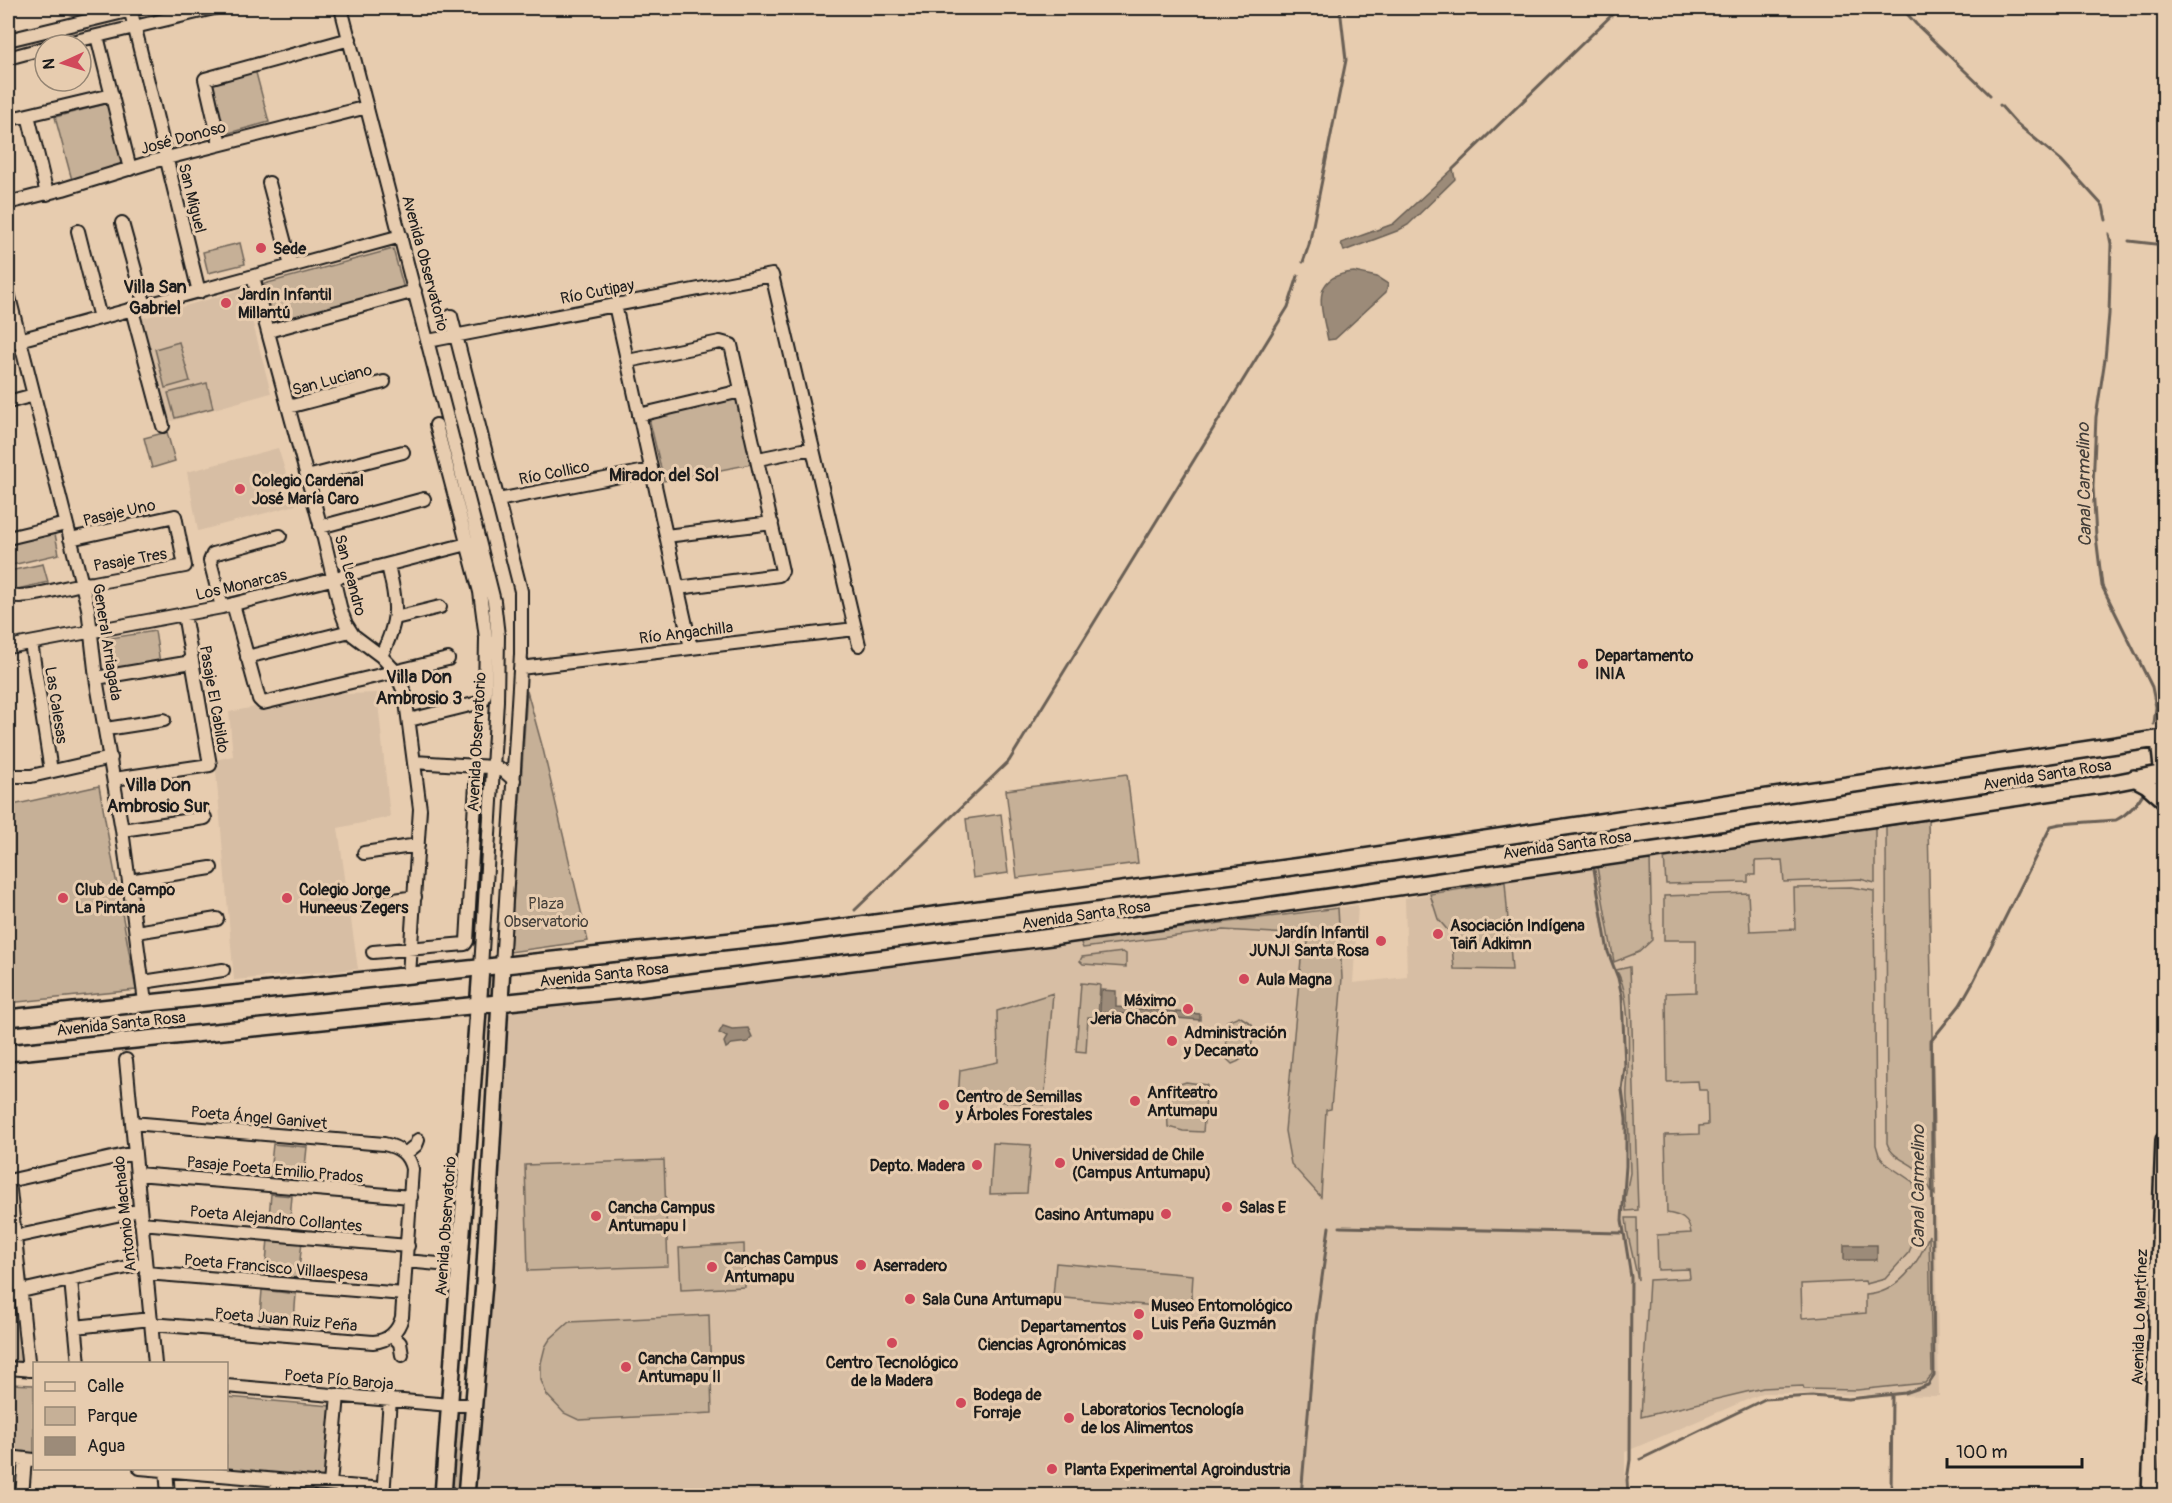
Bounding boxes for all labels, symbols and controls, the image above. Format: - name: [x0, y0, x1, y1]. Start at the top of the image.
- north arrow: [33, 33, 93, 93]
- text: N: [39, 58, 59, 70]
- street label: José Donoso: [138, 117, 229, 159]
- street label: San Miguel: [174, 161, 210, 235]
- street label: Avenida Observatorio: [397, 193, 453, 334]
- place label: Sede: [273, 239, 307, 259]
- marker: Sede: [254, 241, 268, 255]
- street label: Río Cutipay: [559, 275, 636, 309]
- district label: Villa San Gabriel: [123, 276, 187, 320]
- place label: Jardín Infantil Millantú: [238, 285, 332, 323]
- marker: Jardín Infantil Millantú: [219, 296, 233, 310]
- street label: San Luciano: [290, 360, 375, 400]
- water label: Canal Carmelino: [2072, 421, 2097, 547]
- street label: Río Collico: [517, 456, 592, 490]
- district label: Mirador del Sol: [609, 464, 719, 487]
- place label: Colegio Cardenal José María Caro: [252, 471, 364, 509]
- marker: Colegio Cardenal José María Caro: [233, 482, 247, 496]
- street label: Pasaje Uno: [81, 495, 158, 531]
- street label: San Leandro: [330, 532, 371, 619]
- street label: Pasaje Tres: [92, 544, 168, 576]
- street label: Los Monarcas: [194, 565, 289, 605]
- street label: General Arriagada: [88, 582, 126, 702]
- street label: Río Angachilla: [638, 617, 734, 649]
- street label: Pasaje El Cabildo: [195, 644, 233, 755]
- place label: Departamento INIA: [1595, 646, 1694, 684]
- marker: Departamento INIA: [1576, 657, 1590, 671]
- street label: Las Calesas: [40, 665, 72, 745]
- district label: Villa Don Ambrosio 3: [376, 666, 462, 710]
- street label: Avenida Observatorio: [463, 671, 491, 812]
- street label: Avenida Santa Rosa: [1981, 755, 2113, 795]
- district label: Villa Don Ambrosio Sur: [107, 774, 210, 818]
- street label: Avenida Santa Rosa: [1501, 826, 1633, 864]
- place label: Club de Campo La Pintana: [75, 880, 175, 918]
- place label: Colegio Jorge Huneeus Zegers: [299, 880, 409, 918]
- marker: Club de Campo La Pintana: [56, 891, 70, 905]
- marker: Colegio Jorge Huneeus Zegers: [280, 891, 294, 905]
- park label: Plaza Observatorio: [503, 894, 589, 932]
- street label: Avenida Santa Rosa: [1020, 896, 1152, 934]
- place label: Asociación Indígena Taiñ Adkimn: [1449, 916, 1585, 954]
- place label: Jardín Infantil JUNJI Santa Rosa: [1249, 923, 1370, 961]
- marker: Asociación Indígena Taiñ Adkimn: [1431, 927, 1445, 941]
- marker: Jardín Infantil JUNJI Santa Rosa: [1374, 934, 1388, 948]
- street label: Avenida Santa Rosa: [538, 958, 670, 992]
- place label: Aula Magna: [1256, 970, 1333, 990]
- marker: Aula Magna: [1237, 972, 1251, 986]
- place label: Máximo Jeria Chacón: [1090, 991, 1176, 1029]
- marker: Máximo Jeria Chacón: [1181, 1002, 1195, 1016]
- street label: Avenida Santa Rosa: [55, 1007, 187, 1041]
- place label: Administración y Decanato: [1183, 1023, 1287, 1061]
- marker: Administración y Decanato: [1165, 1034, 1179, 1048]
- place label: Anfiteatro Antumapu: [1147, 1083, 1218, 1121]
- place label: Centro de Semillas y Árboles Forestales: [955, 1087, 1093, 1125]
- marker: Anfiteatro Antumapu: [1128, 1094, 1142, 1108]
- marker: Centro de Semillas y Árboles Forestales: [937, 1098, 951, 1112]
- street label: Poeta Ángel Ganivet: [190, 1102, 329, 1134]
- water label: Canal Carmelino: [1907, 1124, 1930, 1249]
- place label: Universidad de Chile (Campus Antumapu): [1072, 1145, 1211, 1183]
- street label: Pasaje Poeta Emilio Prados: [186, 1152, 364, 1188]
- street label: Antonio Machado: [109, 1155, 141, 1273]
- street label: Avenida Observatorio: [431, 1155, 461, 1297]
- place label: Depto. Madera: [870, 1156, 966, 1176]
- marker: Universidad de Chile (Campus Antumapu): [1053, 1156, 1067, 1170]
- marker: Depto. Madera: [970, 1158, 984, 1172]
- place label: Cancha Campus Antumapu I: [608, 1198, 716, 1236]
- place label: Salas E: [1239, 1198, 1287, 1218]
- marker: Salas E: [1220, 1200, 1234, 1214]
- street label: Poeta Alejandro Collantes: [189, 1201, 363, 1237]
- place label: Casino Antumapu: [1035, 1205, 1154, 1225]
- marker: Casino Antumapu: [1159, 1207, 1173, 1221]
- marker: Cancha Campus Antumapu I: [589, 1209, 603, 1223]
- street label: Avenida Lo Martínez: [2128, 1248, 2152, 1386]
- place label: Canchas Campus Antumapu: [724, 1249, 839, 1287]
- street label: Poeta Francisco Villaespesa: [183, 1250, 369, 1286]
- place label: Aserradero: [873, 1256, 948, 1276]
- marker: Aserradero: [854, 1258, 868, 1272]
- marker: Canchas Campus Antumapu: [705, 1260, 719, 1274]
- place label: Sala Cuna Antumapu: [922, 1290, 1062, 1310]
- marker: Sala Cuna Antumapu: [903, 1292, 917, 1306]
- place label: Museo Entomológico Luis Peña Guzmán: [1151, 1296, 1293, 1334]
- street label: Poeta Juan Ruiz Peña: [214, 1304, 358, 1336]
- marker: Museo Entomológico Luis Peña Guzmán: [1132, 1307, 1146, 1321]
- place label: Departamentos Ciencias Agronómicas: [978, 1317, 1127, 1355]
- marker: Departamentos Ciencias Agronómicas: [1131, 1328, 1145, 1342]
- marker: Centro Tecnológico de la Madera: [885, 1336, 899, 1350]
- place label: Cancha Campus Antumapu II: [638, 1349, 746, 1387]
- place label: Centro Tecnológico de la Madera: [826, 1353, 959, 1391]
- marker: Cancha Campus Antumapu II: [619, 1360, 633, 1374]
- legend: [33, 1362, 228, 1470]
- street label: Poeta Pío Baroja: [283, 1365, 394, 1395]
- text: Calle: [87, 1375, 124, 1398]
- place label: Bodega de Forraje: [973, 1385, 1043, 1423]
- marker: Bodega de Forraje: [954, 1396, 968, 1410]
- place label: Laboratorios Tecnología de los Alimentos: [1081, 1400, 1244, 1438]
- text: Parque: [87, 1405, 137, 1428]
- marker: Laboratorios Tecnología de los Alimentos: [1062, 1411, 1076, 1425]
- scale bar: [1947, 1431, 2082, 1469]
- text: Agua: [87, 1435, 125, 1458]
- text: 100 m: [1956, 1441, 2008, 1464]
- place label: Planta Experimental Agroindustria: [1064, 1460, 1291, 1480]
- marker: Planta Experimental Agroindustria: [1045, 1462, 1059, 1476]

